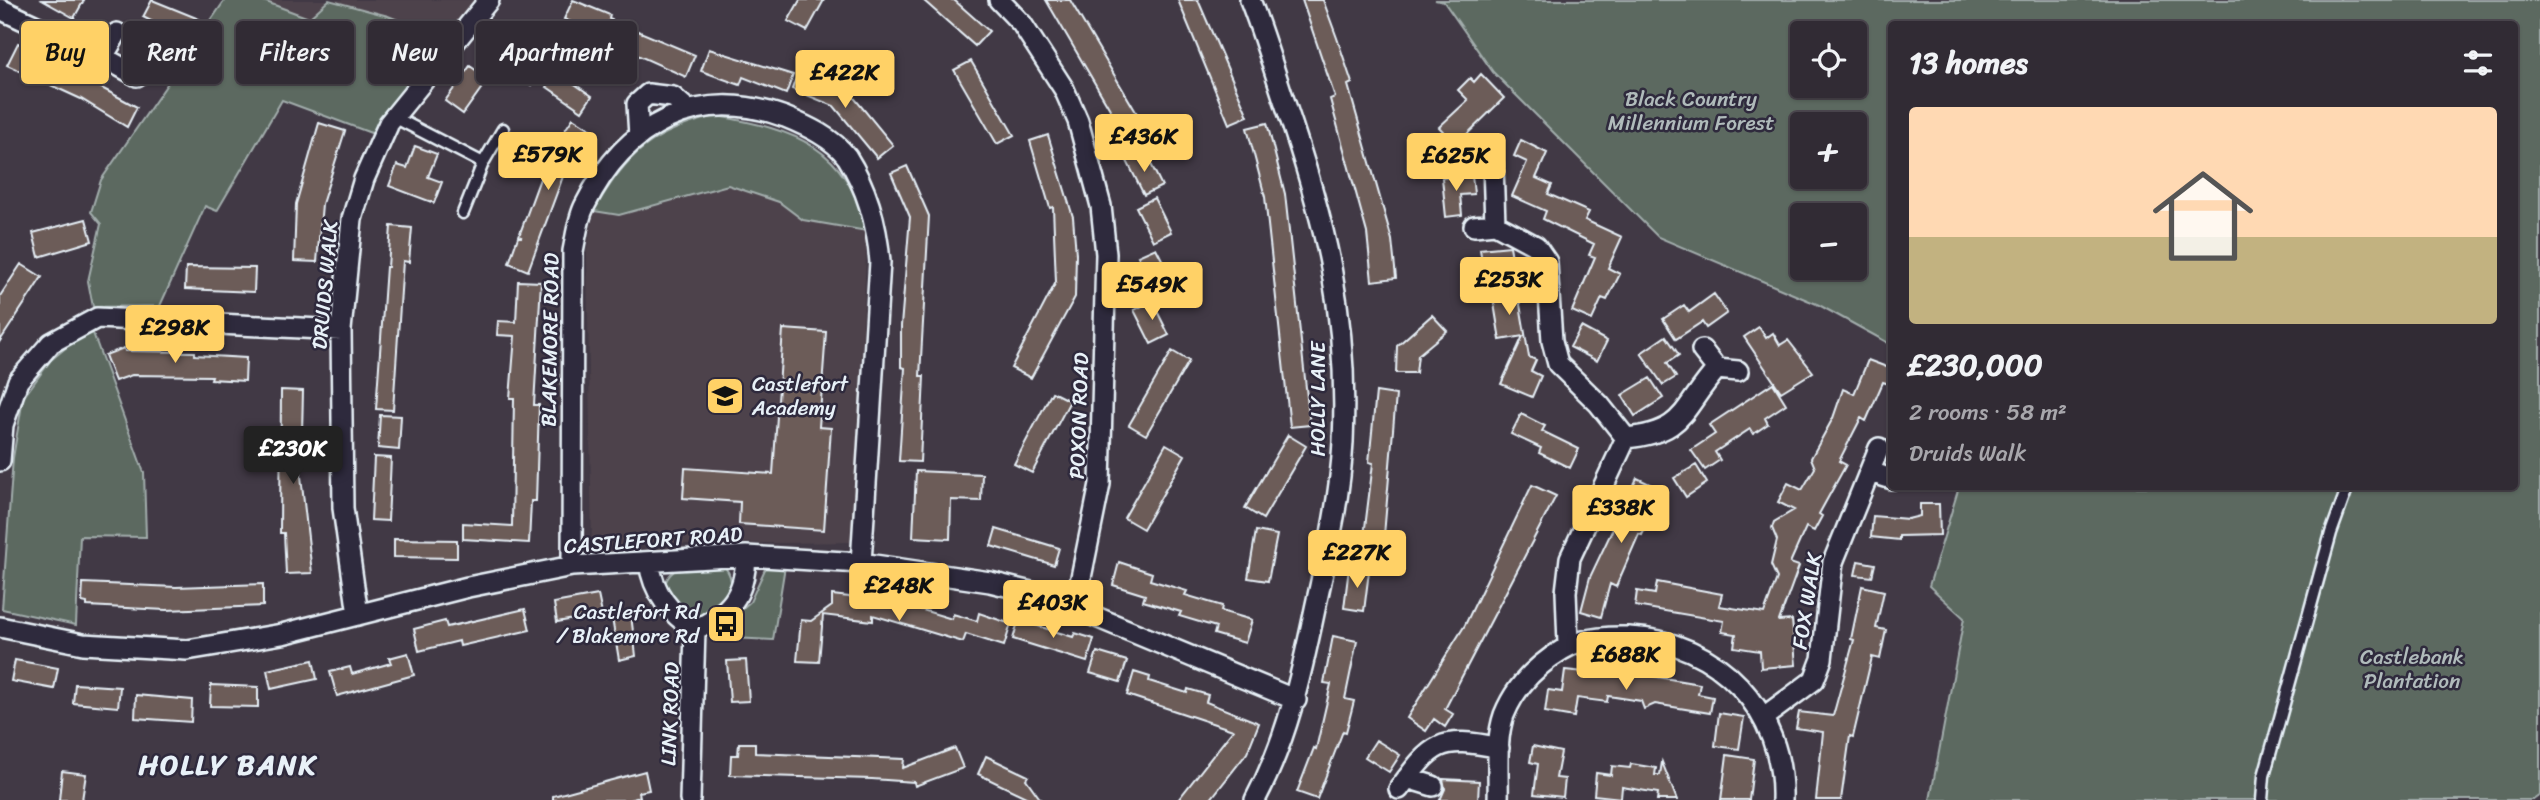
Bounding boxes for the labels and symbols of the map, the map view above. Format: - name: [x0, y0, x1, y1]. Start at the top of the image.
- pin: £422K: [796, 50, 894, 110]
- park label: Black Country Millennium Forest: [1608, 80, 1774, 142]
- pin: £436K: [1095, 114, 1193, 174]
- pin: £579K: [499, 132, 597, 192]
- pin: £625K: [1407, 134, 1505, 193]
- street label: DRUIDS WALK: [300, 218, 350, 351]
- street label: BLAKEMORE ROAD: [529, 252, 571, 427]
- pin: £253K: [1460, 258, 1558, 317]
- pin: £549K: [1103, 262, 1201, 322]
- pin: £298K: [126, 306, 224, 365]
- street label: HOLLY LANE: [1299, 340, 1337, 456]
- street label: POXON ROAD: [1058, 352, 1100, 480]
- place label: Castlefort Academy: [751, 365, 850, 427]
- school or university icon: Castlefort Academy: [704, 375, 746, 417]
- pin: £230K: [244, 426, 342, 486]
- pin: £338K: [1572, 486, 1670, 545]
- street label: CASTLEFORT ROAD: [562, 515, 744, 565]
- pin: £227K: [1308, 530, 1406, 590]
- street label: FOX WALK: [1781, 549, 1834, 652]
- pin: £248K: [850, 564, 948, 623]
- pin: £403K: [1004, 580, 1102, 640]
- place label: Castlefort Rd / Blakemore Rd: [556, 593, 701, 655]
- bus stop icon: Castlefort Rd / Blakemore Rd: [705, 603, 747, 645]
- pin: £688K: [1577, 632, 1675, 692]
- park label: Castlebank Plantation: [2360, 638, 2464, 700]
- street label: LINK ROAD: [649, 661, 691, 766]
- district label: HOLLY BANK: [138, 740, 318, 789]

